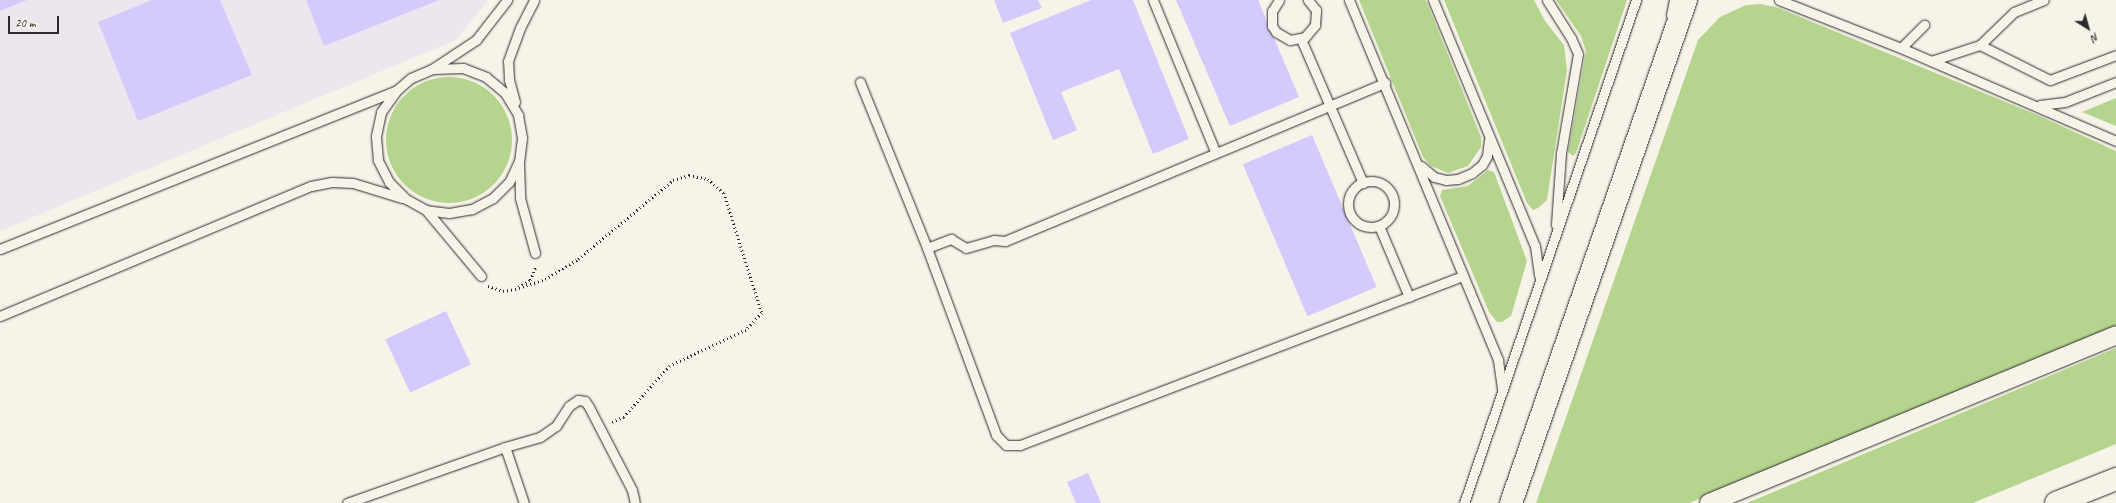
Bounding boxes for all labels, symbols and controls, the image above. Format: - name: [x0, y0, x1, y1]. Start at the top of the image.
- scale bar: [10, 8, 61, 34]
- north arrow: [2068, 8, 2108, 48]
- text: 20 m: [15, 15, 35, 31]
- text: N: [2088, 30, 2102, 45]

